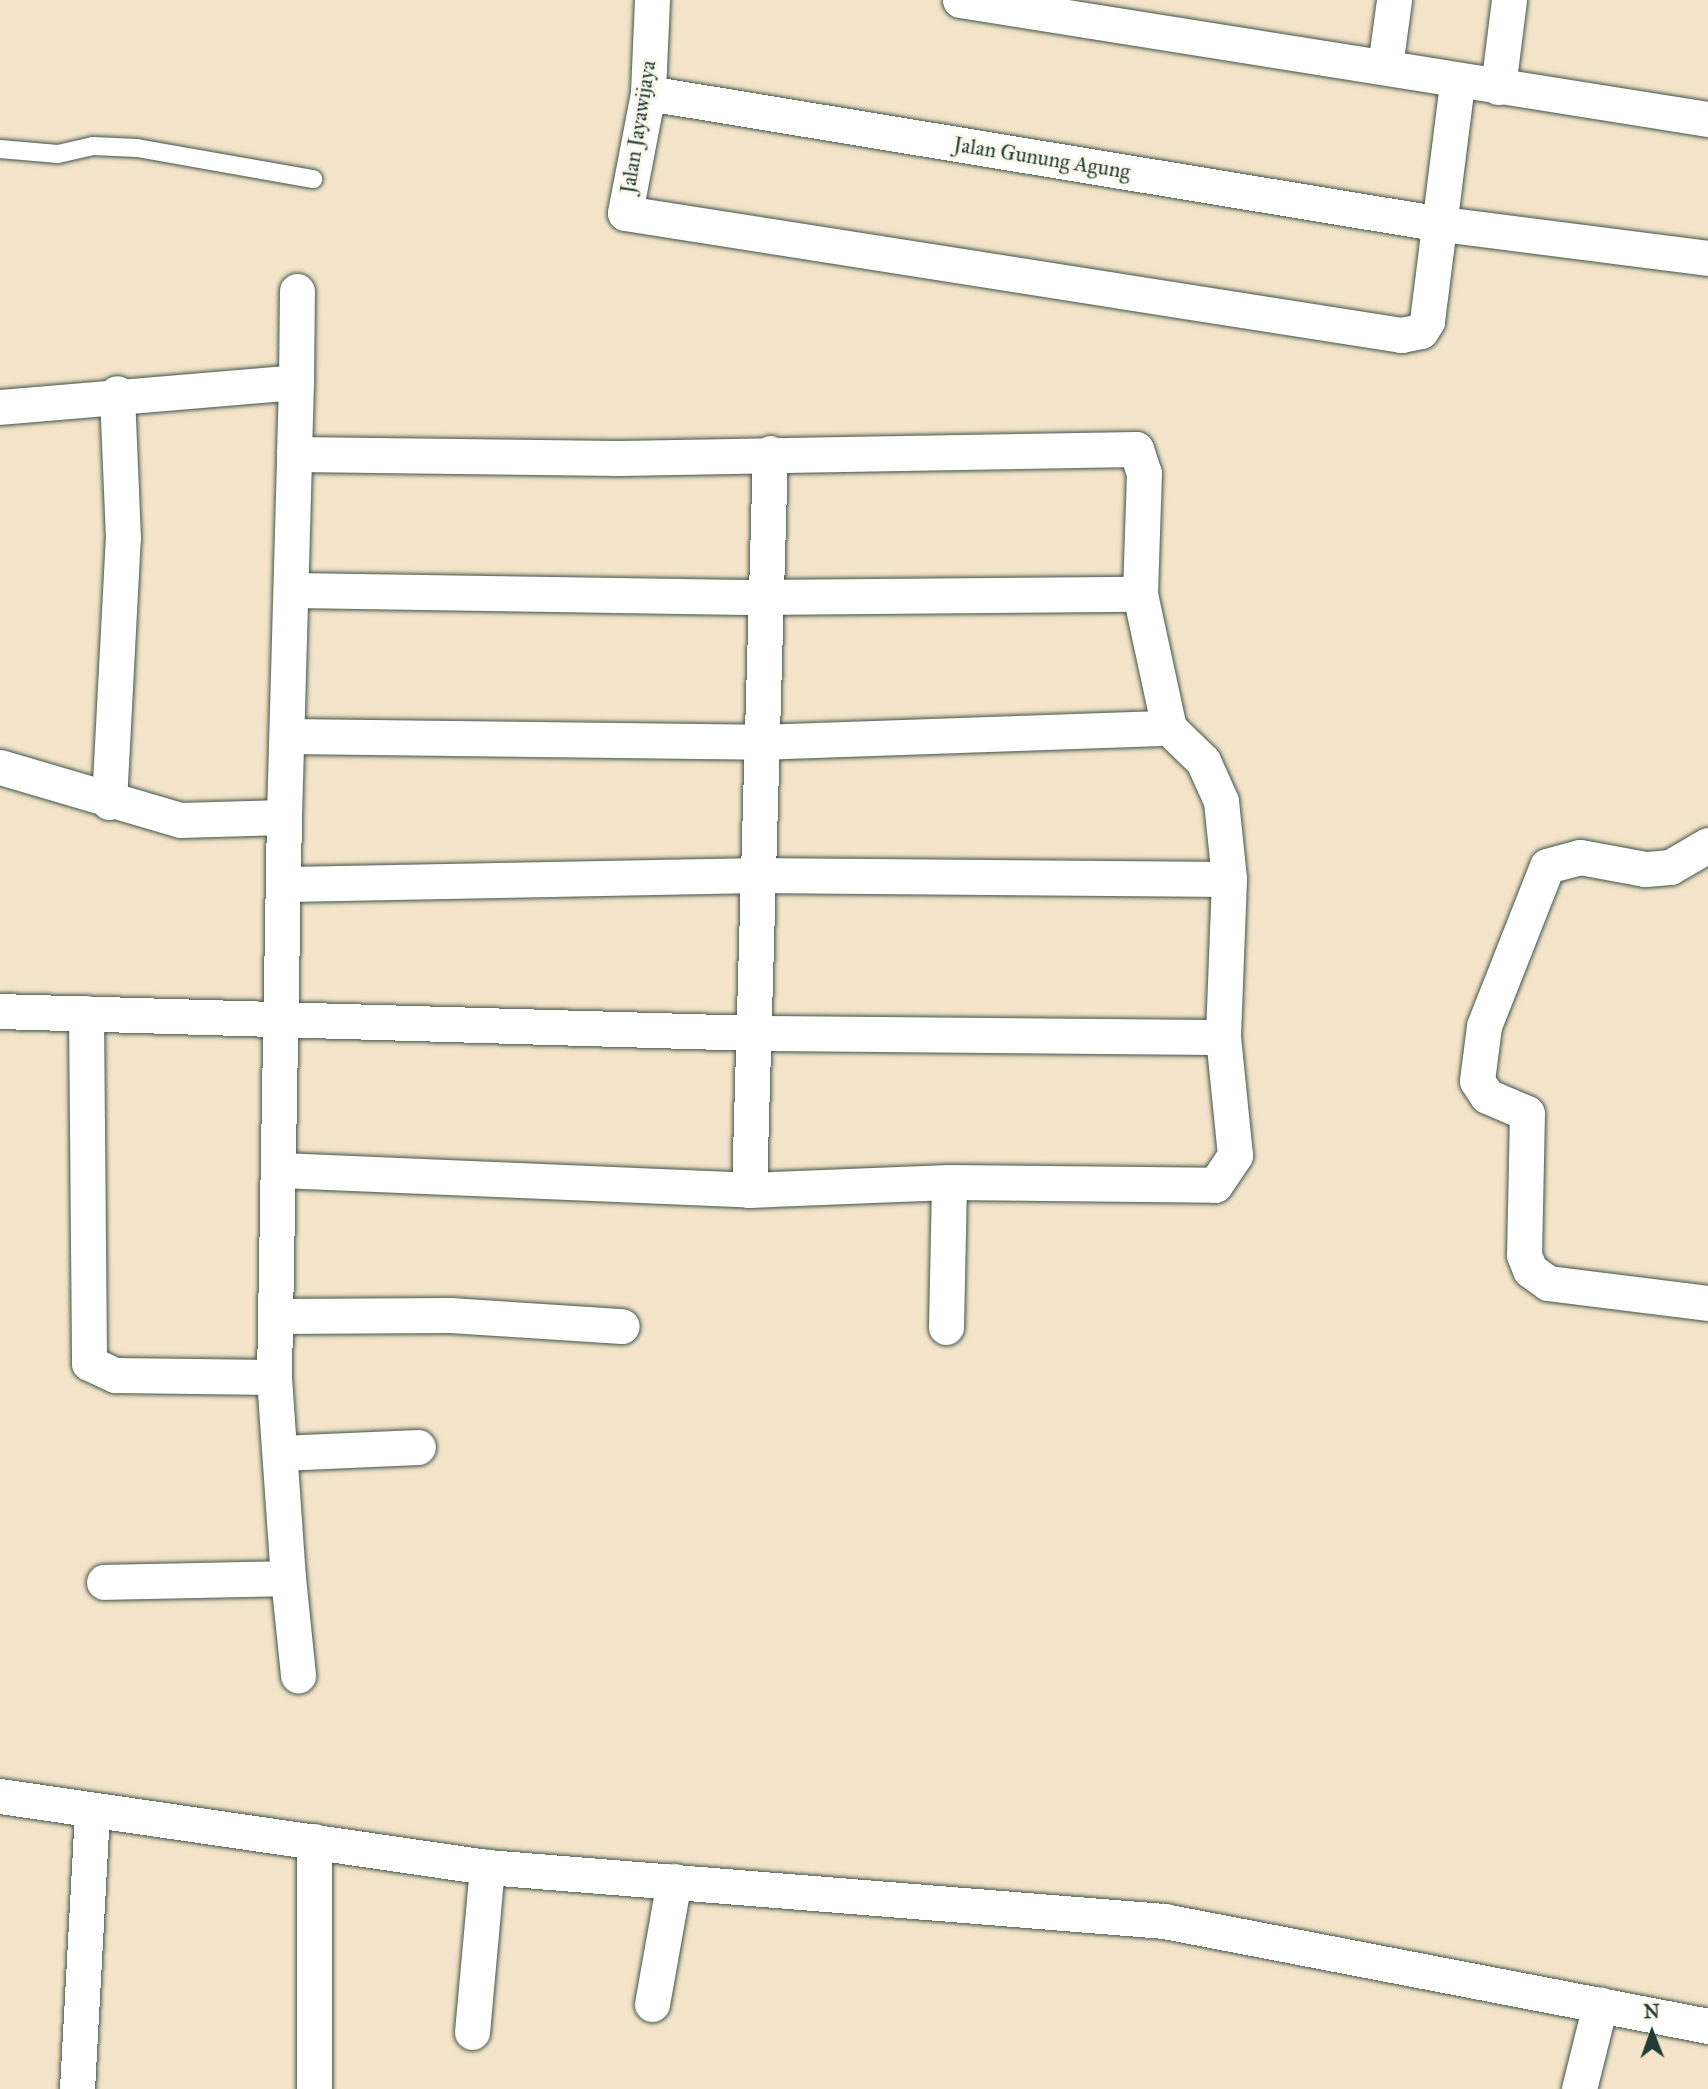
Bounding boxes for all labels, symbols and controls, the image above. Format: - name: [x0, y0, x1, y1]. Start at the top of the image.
- street label: Jalan Jayawijaya: [615, 59, 661, 195]
- street label: Jalan Gunung Agung: [952, 132, 1132, 184]
- north arrow: [1617, 1998, 1687, 2068]
- text: N: [1643, 2000, 1660, 2023]

